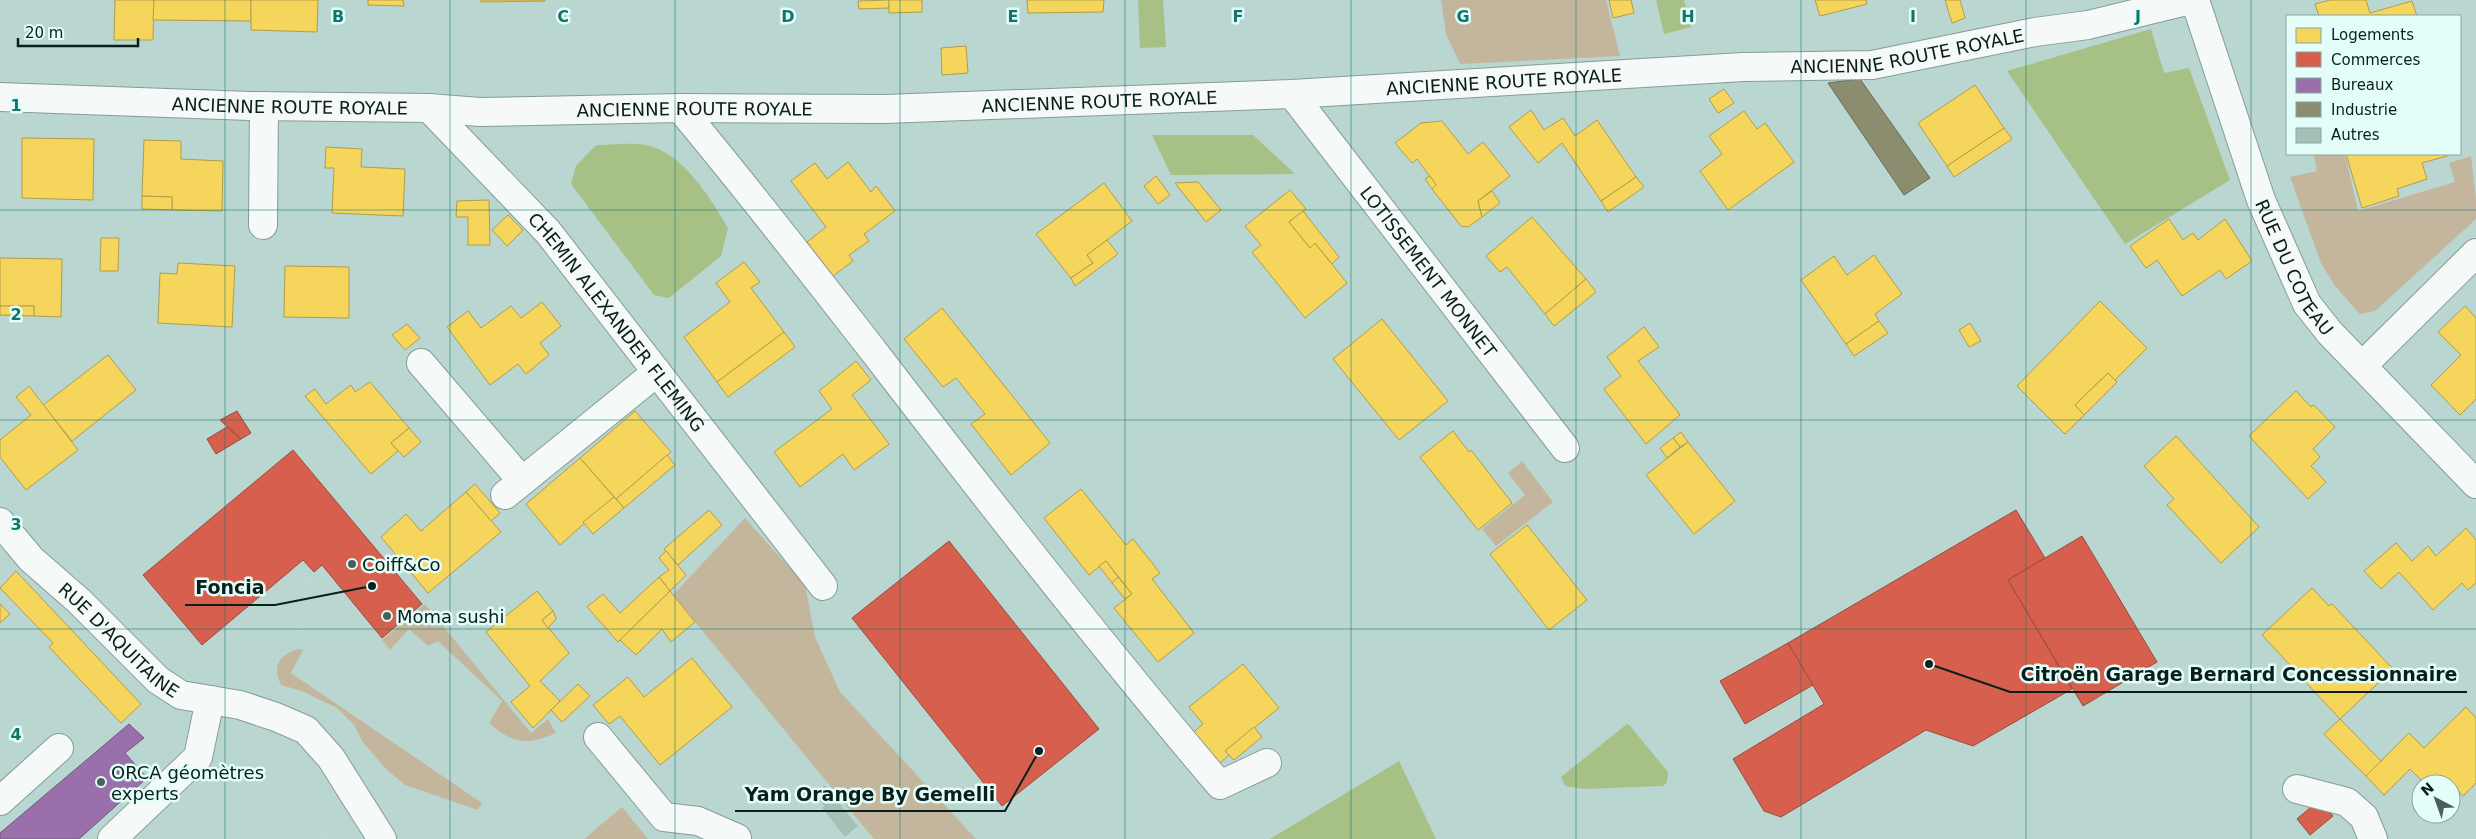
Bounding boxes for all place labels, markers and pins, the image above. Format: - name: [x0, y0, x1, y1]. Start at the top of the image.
- place label: Coiff&Co: [362, 554, 441, 575]
- marker: Coiff&Co: [346, 558, 358, 570]
- callout: Foncia: [185, 571, 275, 605]
- place label: Moma sushi: [397, 606, 504, 627]
- marker: Moma sushi: [381, 610, 393, 622]
- callout: Citroën Garage Bernard Concessionnaire: [2010, 658, 2467, 692]
- place label: ORCA géomètres experts: [111, 762, 264, 804]
- marker: ORCA géomètres experts: [95, 776, 107, 788]
- callout: Yam Orange By Gemelli: [735, 777, 1005, 811]

